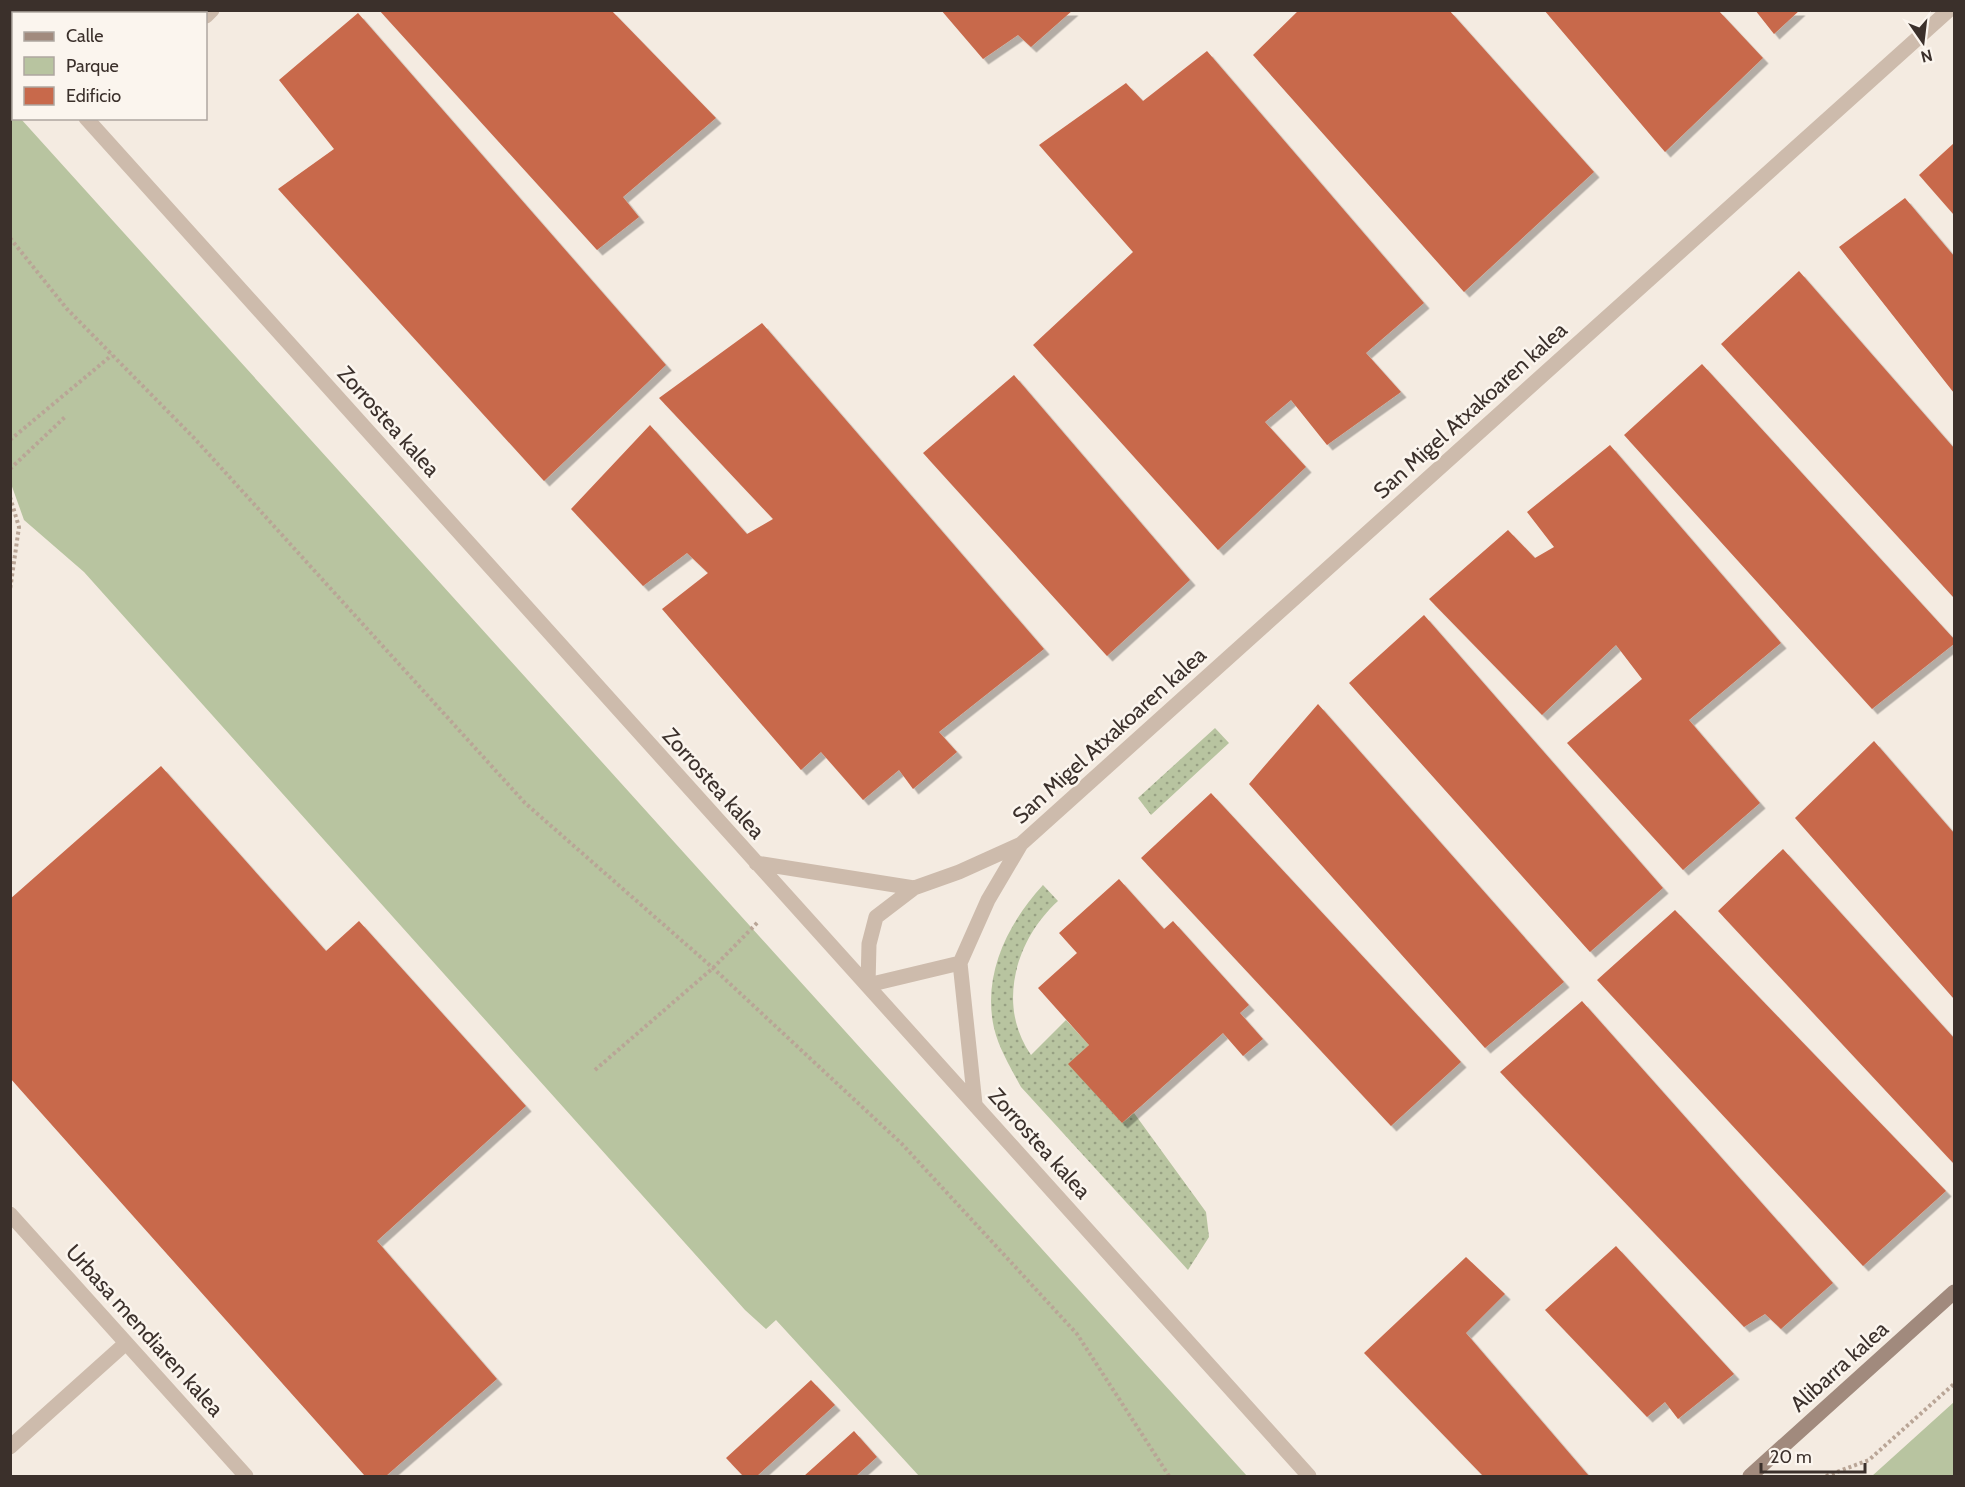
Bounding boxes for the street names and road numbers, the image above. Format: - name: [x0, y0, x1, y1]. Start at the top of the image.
- street label: San Migel Atxakoaren kalea: [1368, 316, 1573, 504]
- street label: Zorrostea kalea: [332, 360, 446, 483]
- street label: San Migel Atxakoaren kalea: [1007, 641, 1212, 829]
- street label: Zorrostea kalea: [657, 722, 771, 845]
- street label: Zorrostea kalea: [983, 1082, 1097, 1205]
- street label: Urbasa mendiaren kalea: [60, 1239, 229, 1422]
- street label: Alibarra kalea: [1785, 1315, 1894, 1417]

